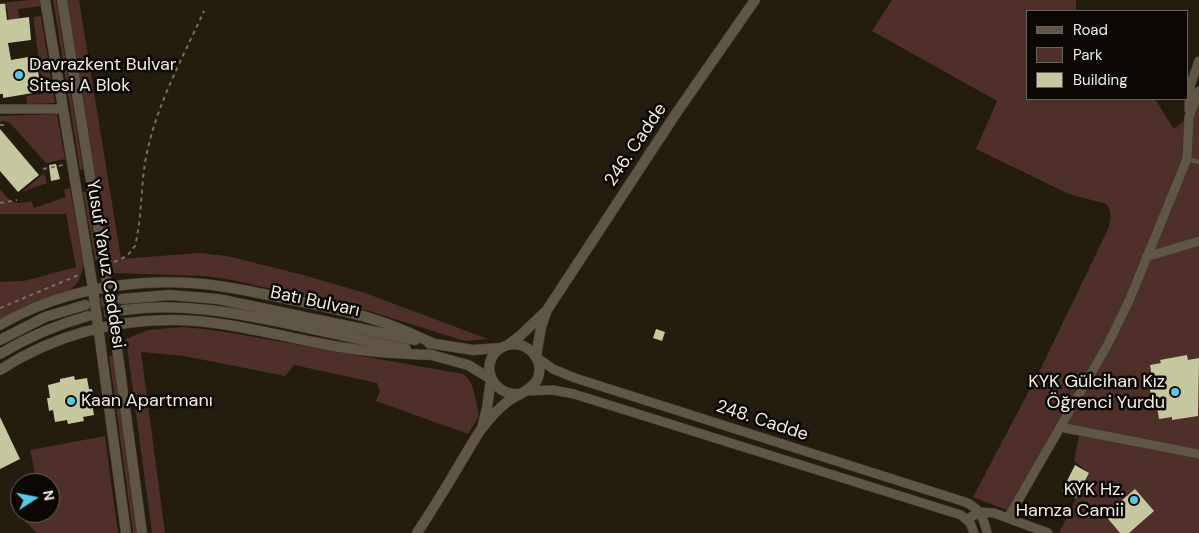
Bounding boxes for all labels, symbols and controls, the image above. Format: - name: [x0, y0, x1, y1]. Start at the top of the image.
- legend: [1026, 10, 1189, 100]
- text: Road: [1073, 20, 1108, 40]
- text: Park: [1073, 45, 1103, 65]
- place label: Davrazkent Bulvar Sitesi A Blok: [29, 54, 177, 96]
- marker: Davrazkent Bulvar Sitesi A Blok: [13, 69, 25, 81]
- text: Building: [1073, 70, 1128, 90]
- street label: 246. Cadde: [600, 99, 672, 191]
- street label: Yusuf Yavuz Caddesi: [81, 178, 129, 350]
- street label: Batı Bulvarı: [268, 282, 362, 322]
- place label: KYK Gülcihan Kız Öğrenci Yurdu: [1028, 371, 1165, 414]
- marker: KYK Gülcihan Kız Öğrenci Yurdu: [1169, 386, 1181, 398]
- place label: Kaan Apartmanı: [81, 390, 213, 412]
- marker: Kaan Apartmanı: [65, 395, 77, 407]
- street label: 248. Cadde: [713, 396, 811, 446]
- north arrow: [10, 473, 60, 523]
- place label: KYK Hz. Hamza Camii: [1016, 479, 1124, 522]
- text: N: [39, 489, 59, 502]
- marker: KYK Hz. Hamza Camii: [1128, 494, 1140, 506]

